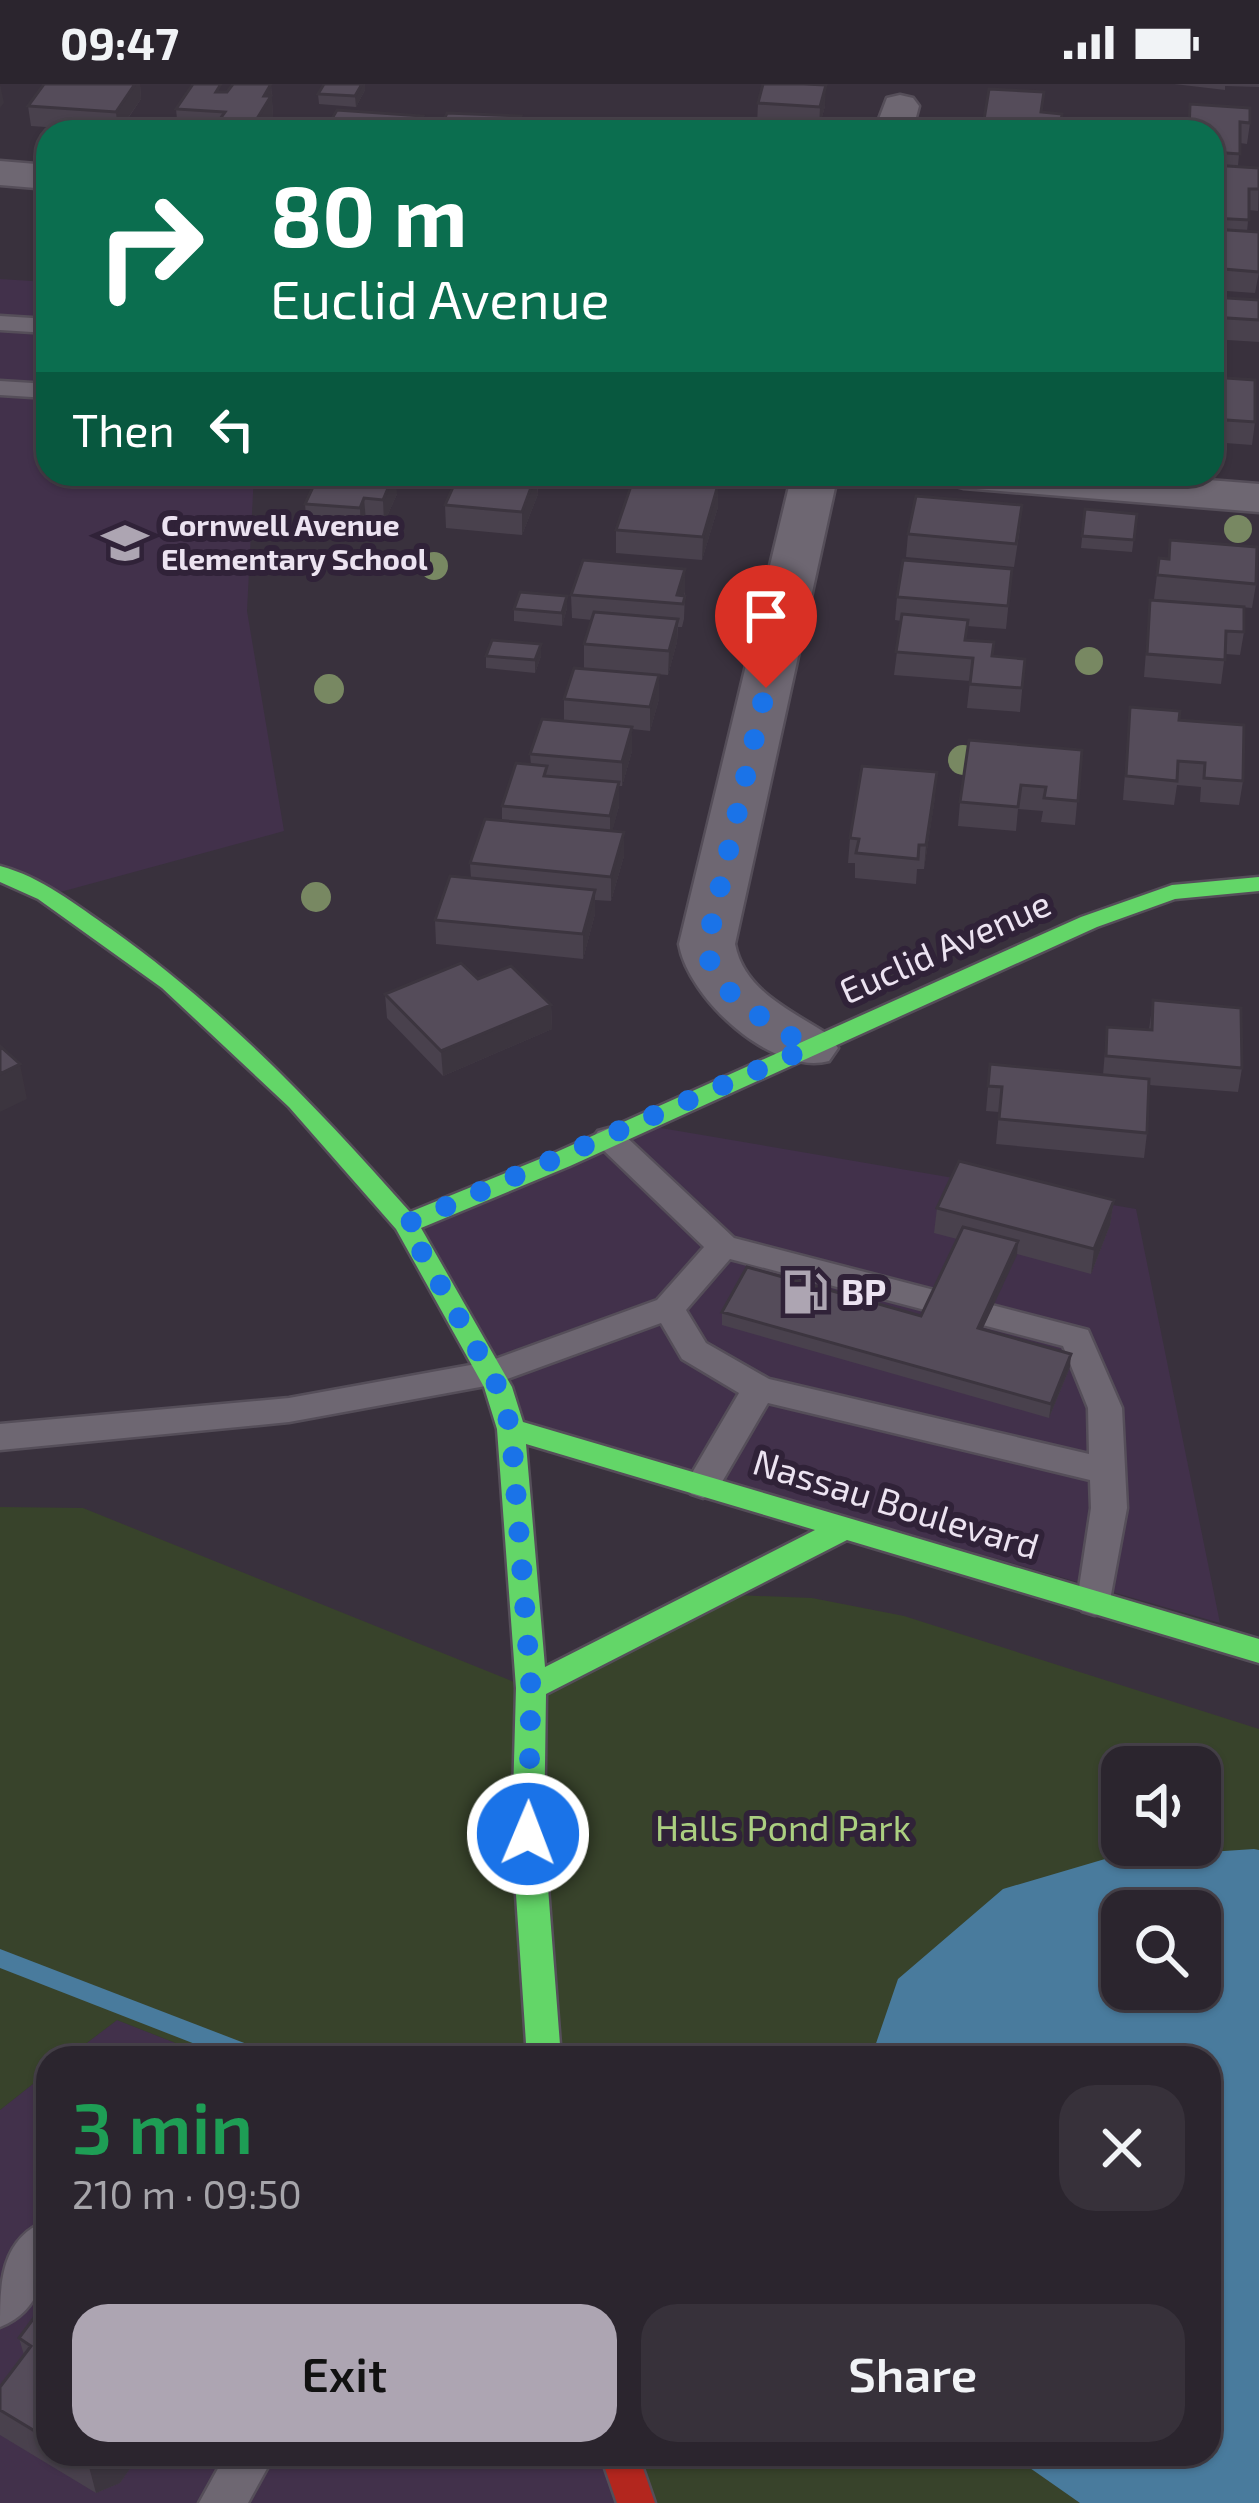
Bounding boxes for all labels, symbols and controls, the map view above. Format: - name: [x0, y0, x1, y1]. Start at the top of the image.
- text: 09:47: [60, 15, 179, 69]
- text: 80 m: [270, 163, 467, 264]
- icon: right: [72, 168, 228, 324]
- text: Euclid Avenue: [270, 265, 610, 330]
- icon: left: [199, 396, 265, 462]
- text: Then: [72, 402, 175, 456]
- place label: Cornwell Avenue Elementary School: [161, 506, 428, 577]
- school or university icon: Cornwell Avenue Elementary School: [100, 518, 150, 568]
- pin: [715, 565, 817, 688]
- icon: arrive: [733, 583, 799, 649]
- street label: Euclid Avenue: [832, 880, 1057, 1011]
- fuel station icon: BP: [780, 1267, 830, 1317]
- place label: BP: [841, 1269, 886, 1312]
- street label: Nassau Boulevard: [748, 1439, 1045, 1566]
- map controls: [1101, 1746, 1221, 2010]
- button: sound: [1101, 1746, 1221, 1866]
- position arrow: [465, 1771, 591, 1897]
- park label: Halls Pond Park: [655, 1805, 911, 1848]
- button: search: [1101, 1890, 1221, 2010]
- text: 3 min: [72, 2082, 253, 2168]
- button: close: [1059, 2085, 1185, 2211]
- text: 210 m · 09:50: [72, 2170, 302, 2217]
- button: Exit: [72, 2304, 617, 2442]
- button: Share: [641, 2304, 1185, 2442]

